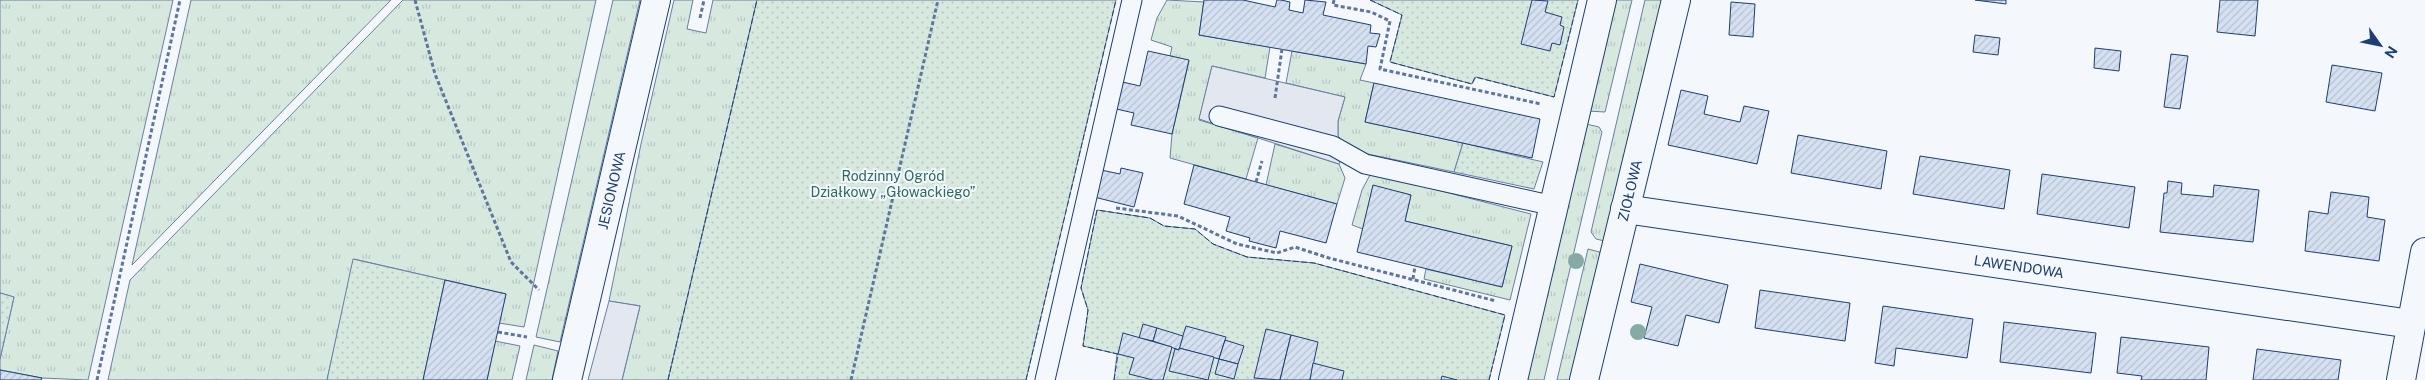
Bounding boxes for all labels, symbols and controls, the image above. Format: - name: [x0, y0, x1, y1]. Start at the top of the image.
- north arrow: [2355, 20, 2405, 70]
- text: N: [2381, 43, 2401, 61]
- street label: JESIONOWA: [595, 149, 628, 231]
- street label: ZIOŁOWA: [1615, 158, 1645, 223]
- park label: Rodzinny Ogród Działkowy „Głowackiego”: [810, 168, 976, 200]
- street label: LAWENDOWA: [1973, 252, 2065, 281]

